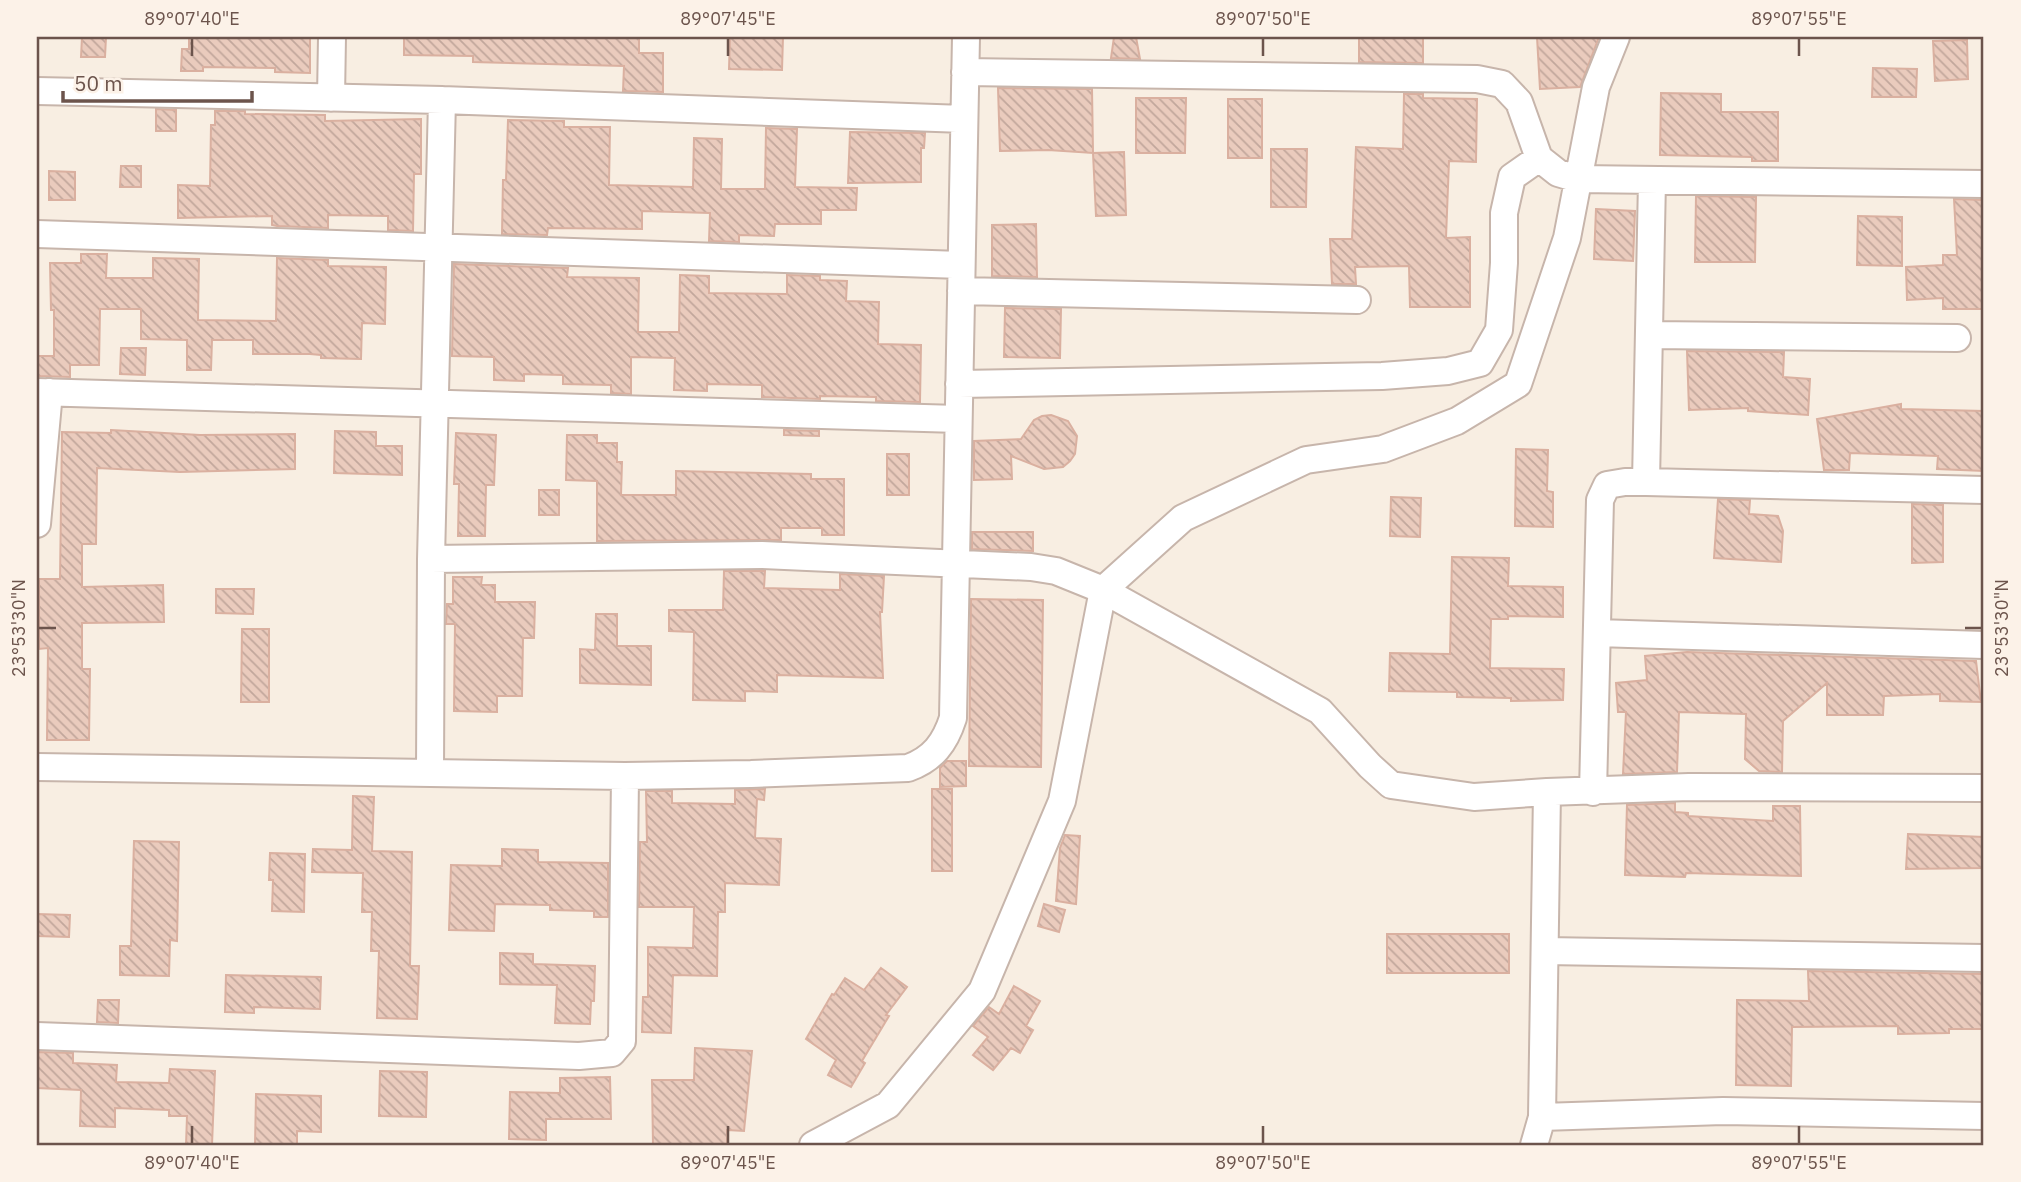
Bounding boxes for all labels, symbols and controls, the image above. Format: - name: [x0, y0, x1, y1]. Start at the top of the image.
- text: 89°07'40"E: [144, 7, 240, 30]
- text: 89°07'45"E: [680, 7, 776, 30]
- text: 89°07'50"E: [1215, 7, 1311, 30]
- text: 89°07'55"E: [1751, 7, 1847, 30]
- scale bar: [63, 60, 252, 104]
- text: 50 m: [74, 69, 123, 97]
- text: 23°53'30"N: [7, 579, 30, 677]
- text: 23°53'30"N: [1990, 579, 2013, 677]
- text: 89°07'40"E: [144, 1151, 240, 1174]
- text: 89°07'45"E: [680, 1151, 776, 1174]
- text: 89°07'50"E: [1215, 1151, 1311, 1174]
- text: 89°07'55"E: [1751, 1151, 1847, 1174]

